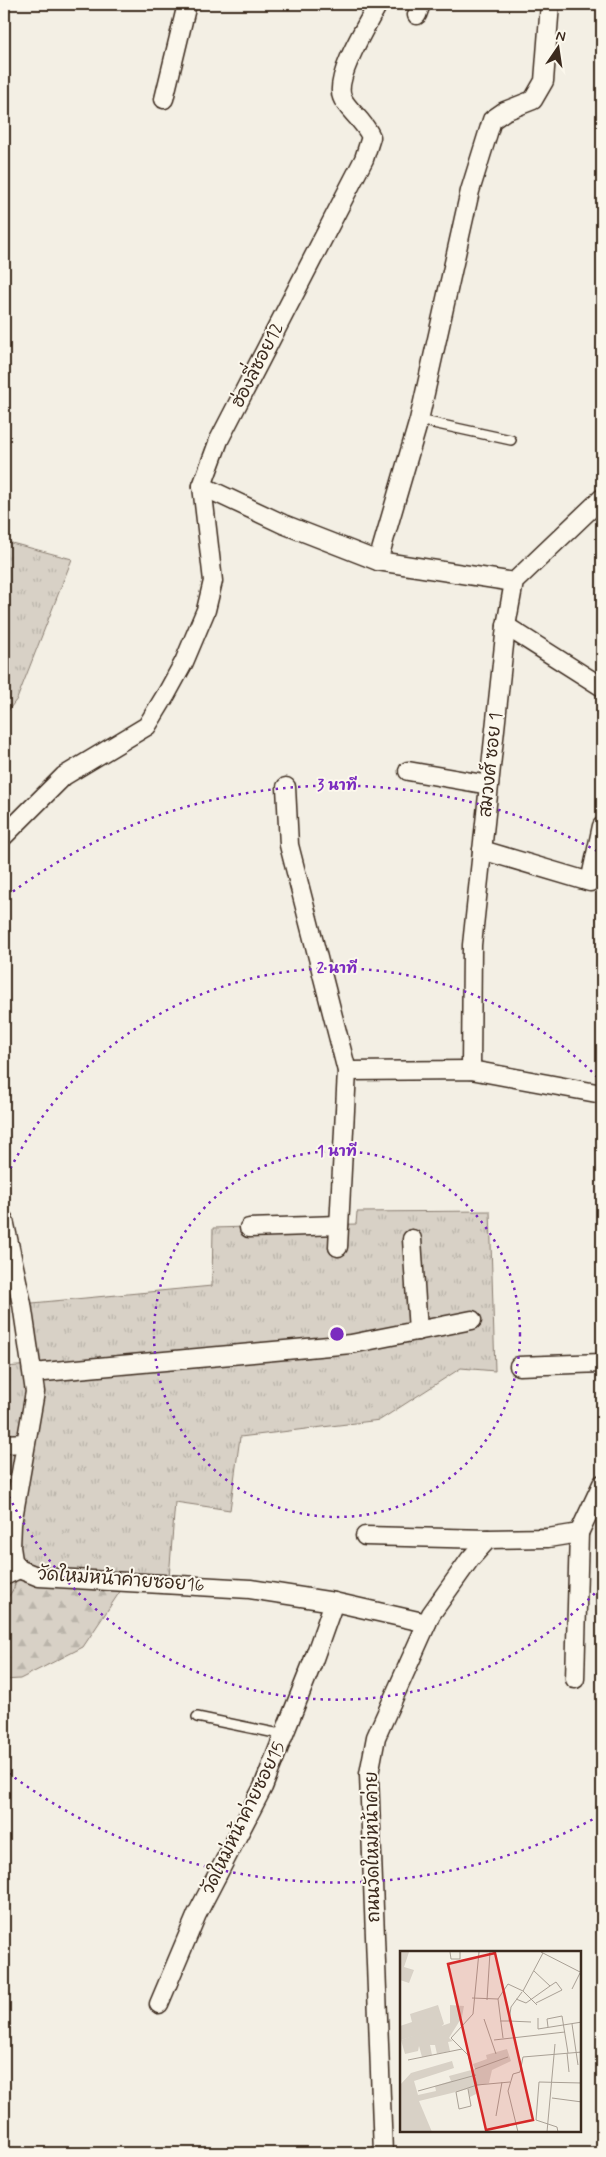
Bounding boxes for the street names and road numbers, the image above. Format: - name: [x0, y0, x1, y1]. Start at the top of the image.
- street label: ฮ่องลี่ซอย12: [220, 315, 290, 411]
- street label: สมวงศ์ ซอย 1: [472, 711, 508, 819]
- street label: วัดใหม่หน้าค่ายซอย16: [37, 1560, 205, 1598]
- street label: วัดใหม่หน้าค่ายซอย15: [195, 1737, 291, 1898]
- street label: ถนนวัดใหม่หน้าค่าย: [358, 1771, 386, 1923]

